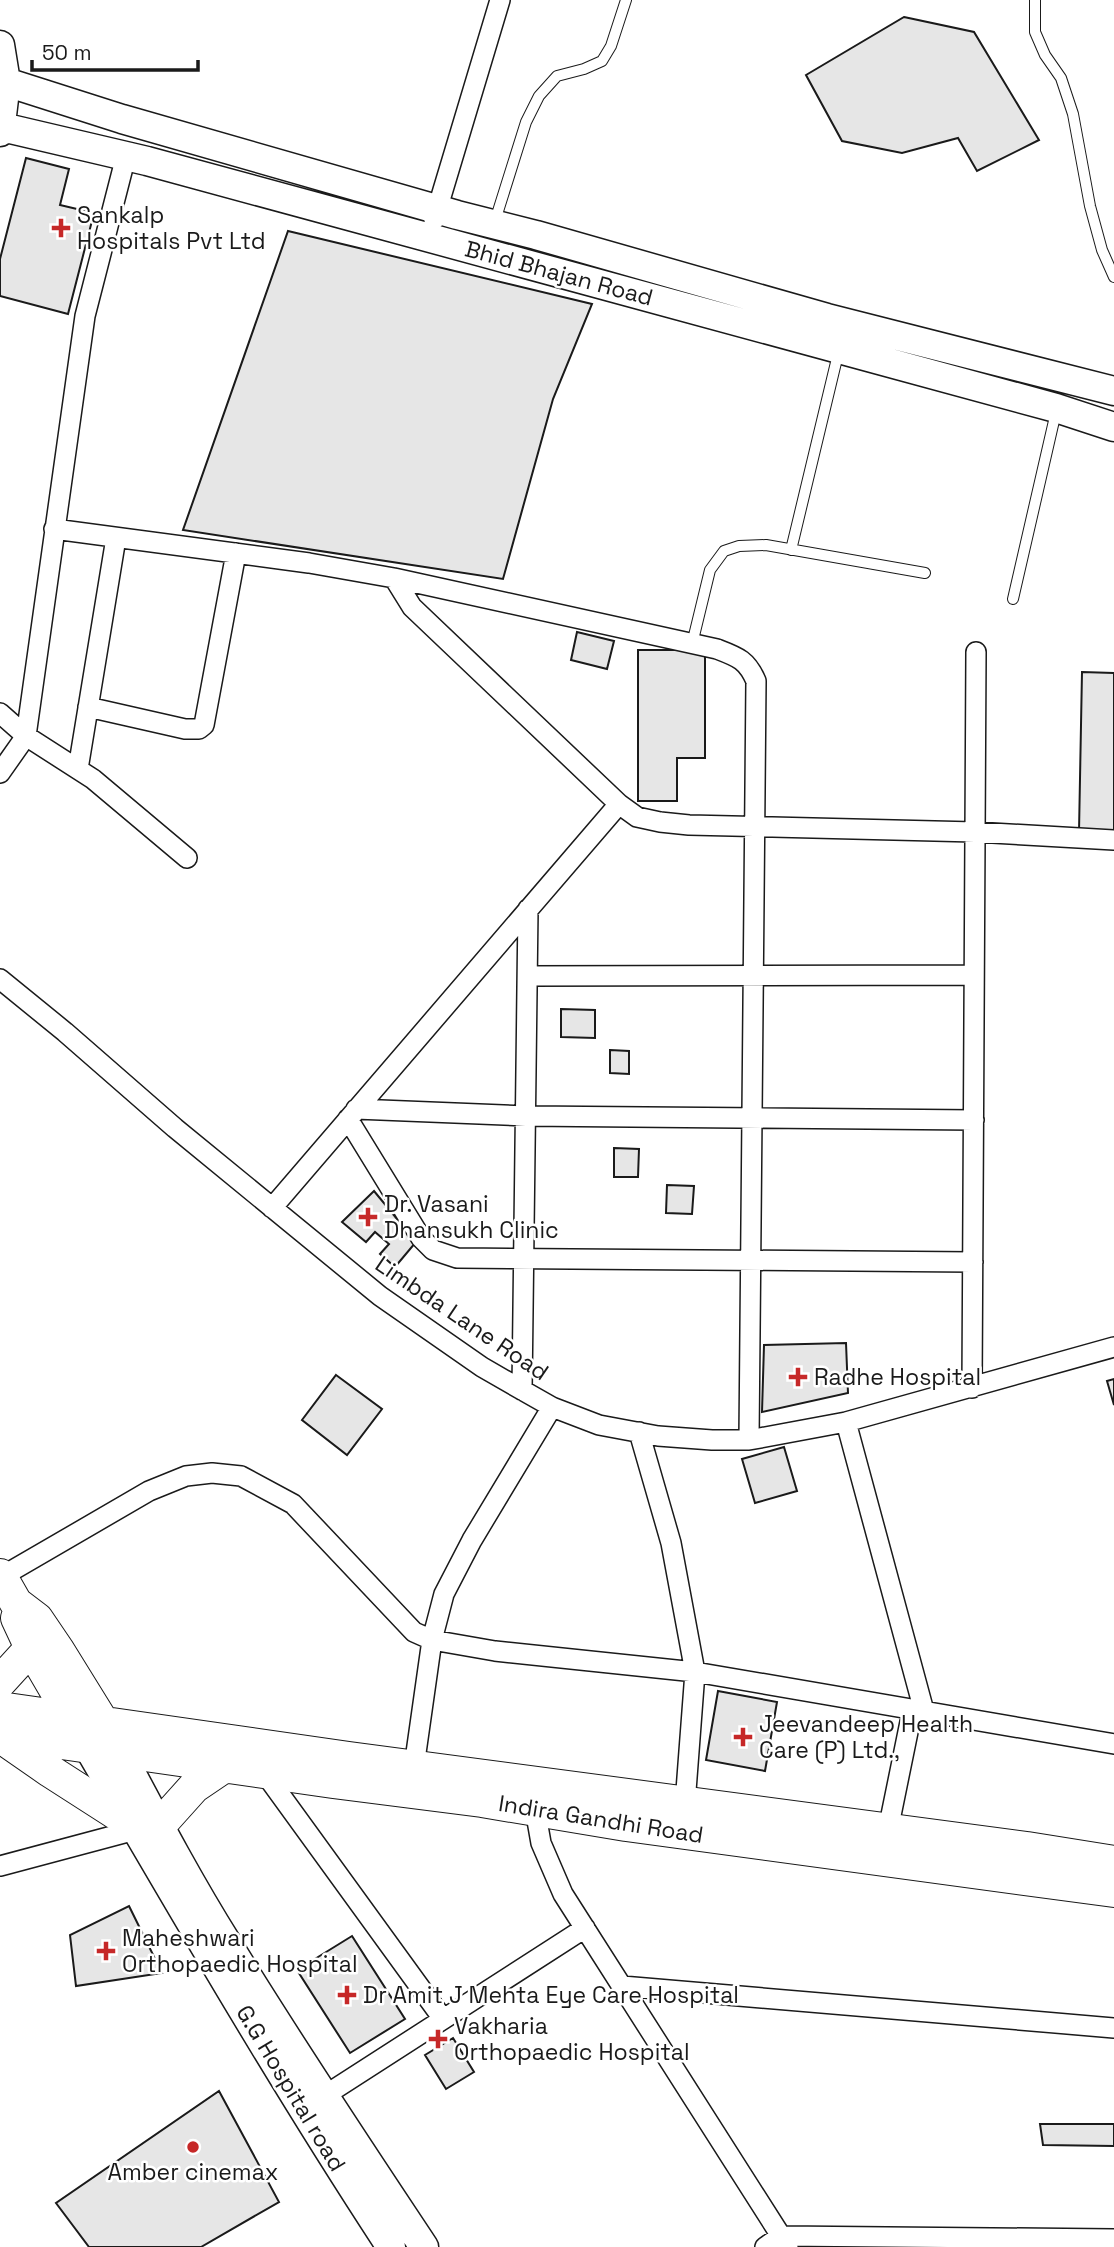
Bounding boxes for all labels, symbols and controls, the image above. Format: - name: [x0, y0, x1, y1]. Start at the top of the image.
- scale bar: [32, 28, 198, 72]
- text: 50 m: [42, 39, 92, 66]
- place label: Sankalp Hospitals Pvt Ltd: [77, 200, 266, 256]
- marker: Sankalp Hospitals Pvt Ltd: [51, 218, 71, 238]
- street label: Bhid Bhajan Road: [462, 233, 656, 313]
- place label: Dr. Vasani Dhansukh Clinic: [384, 1189, 559, 1245]
- marker: Dr. Vasani Dhansukh Clinic: [358, 1207, 378, 1227]
- street label: Limbda Lane Road: [370, 1249, 554, 1387]
- place label: Radhe Hospital: [814, 1362, 981, 1392]
- marker: Radhe Hospital: [788, 1367, 808, 1387]
- place label: Jeevandeep Health Care (P) Ltd.,: [759, 1709, 973, 1765]
- marker: Jeevandeep Health Care (P) Ltd.,: [733, 1727, 753, 1747]
- street label: Indira Gandhi Road: [496, 1788, 706, 1850]
- place label: Maheshwari Orthopaedic Hospital: [122, 1923, 358, 1979]
- marker: Maheshwari Orthopaedic Hospital: [96, 1941, 116, 1961]
- place label: Dr Amit J Mehta Eye Care Hospital: [363, 1980, 739, 2010]
- marker: Dr Amit J Mehta Eye Care Hospital: [337, 1985, 357, 2005]
- street label: G.G Hospital road: [229, 1999, 353, 2177]
- place label: Vakharia Orthopaedic Hospital: [454, 2011, 690, 2067]
- marker: Vakharia Orthopaedic Hospital: [428, 2029, 448, 2049]
- marker: Amber cinemax: [185, 2139, 201, 2155]
- place label: Amber cinemax: [107, 2157, 279, 2187]

